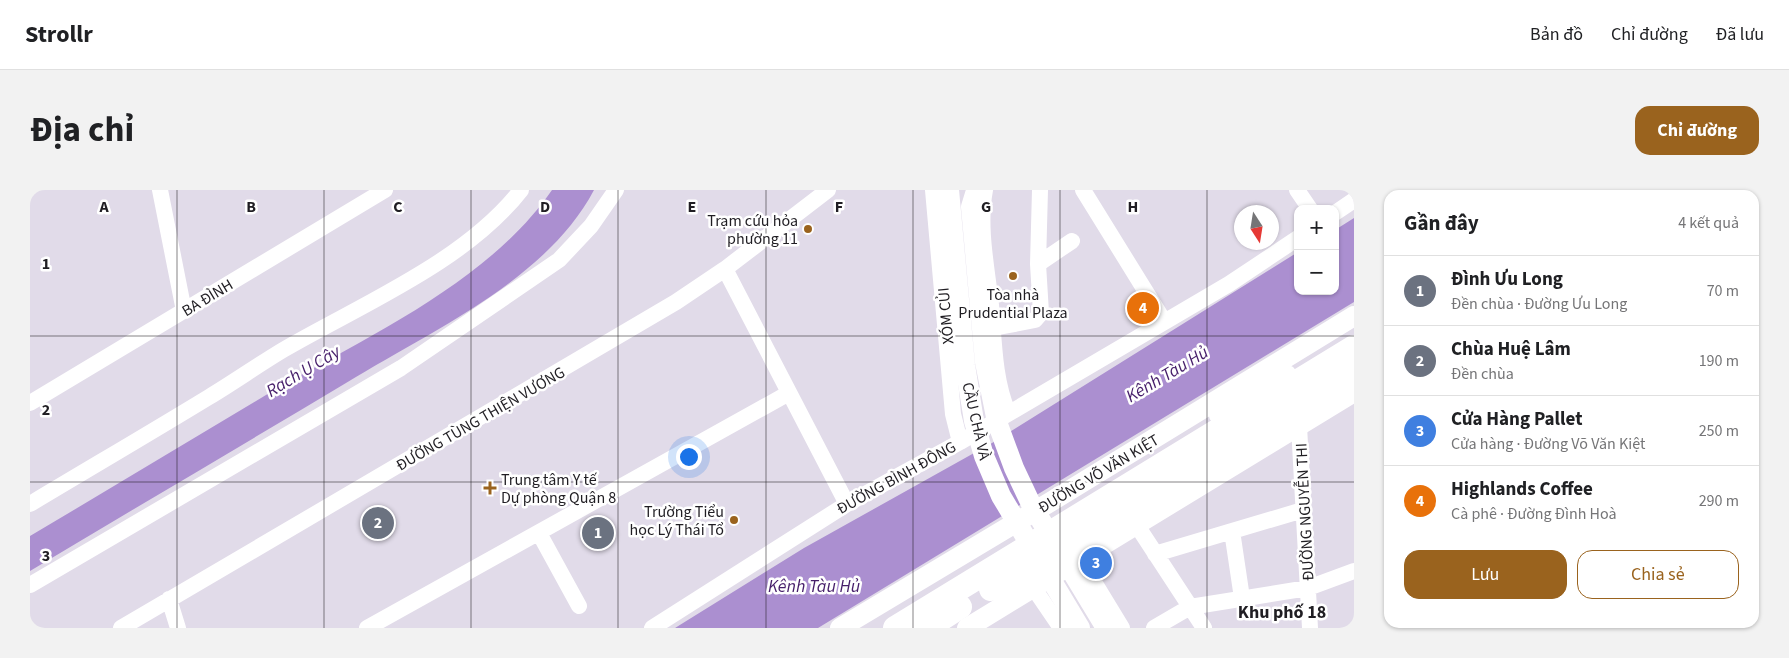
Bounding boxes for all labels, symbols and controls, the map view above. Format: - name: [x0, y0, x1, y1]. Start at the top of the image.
- text: Strollr: [25, 17, 93, 52]
- text: Bản đồ: [1530, 22, 1583, 47]
- text: Chỉ đường: [1611, 22, 1688, 47]
- text: Đã lưu: [1716, 22, 1764, 47]
- text: Địa chỉ: [30, 105, 134, 155]
- button: Chỉ đường: [1635, 106, 1759, 155]
- text: A: [98, 196, 109, 218]
- text: B: [246, 196, 256, 218]
- text: C: [393, 196, 403, 218]
- text: D: [540, 196, 550, 218]
- text: E: [688, 196, 696, 218]
- text: F: [835, 196, 843, 218]
- text: G: [981, 196, 991, 218]
- text: H: [1128, 196, 1138, 218]
- north arrow: [1234, 205, 1279, 250]
- map controls: [1294, 205, 1339, 295]
- button: +: [1294, 205, 1339, 250]
- text: Gần đây: [1404, 208, 1479, 238]
- place label: Trạm cứu hỏa phường 11: [707, 210, 798, 250]
- text: 4 kết quả: [1678, 212, 1739, 234]
- marker: Trạm cứu hỏa phường 11: [802, 223, 814, 235]
- button: −: [1294, 250, 1339, 295]
- text: 1: [42, 253, 50, 275]
- text: Đình Ưu Long: [1451, 266, 1563, 293]
- marker: Tòa nhà Prudential Plaza: [1007, 270, 1019, 282]
- street label: BA ĐÌNH: [178, 274, 237, 322]
- text: 1: [1416, 280, 1424, 302]
- text: 70 m: [1707, 280, 1739, 302]
- place label: Tòa nhà Prudential Plaza: [958, 284, 1068, 324]
- street label: XÓM CỦI: [933, 287, 959, 345]
- pin: 4: [1127, 289, 1159, 327]
- text: Đền chùa · Đường Ưu Long: [1451, 293, 1627, 315]
- text: Chùa Huệ Lâm: [1451, 336, 1571, 363]
- water label: Rạch Ụ Cây: [261, 339, 346, 403]
- water label: Kênh Tàu Hủ: [1121, 340, 1213, 409]
- text: 2: [1416, 350, 1424, 372]
- text: 190 m: [1699, 350, 1739, 372]
- street label: ĐƯỜNG TÙNG THIỆN VƯƠNG: [392, 361, 569, 476]
- text: Đền chùa: [1451, 363, 1514, 385]
- street label: CẦU CHÀ VÀ: [956, 380, 996, 463]
- text: 2: [42, 399, 50, 421]
- text: Cửa Hàng Pallet: [1451, 406, 1582, 433]
- text: 3: [1416, 420, 1424, 442]
- text: 250 m: [1699, 420, 1739, 442]
- street label: ĐƯỜNG VÕ VĂN KIỆT: [1034, 429, 1163, 519]
- text: Cửa hàng · Đường Võ Văn Kiệt: [1451, 433, 1645, 455]
- street label: ĐƯỜNG BÌNH ĐÔNG: [833, 436, 960, 520]
- street label: ĐƯỜNG NGUYỄN THI: [1290, 443, 1320, 581]
- your location: [676, 444, 702, 470]
- place label: Trung tâm Y tế Dự phòng Quận 8: [501, 469, 616, 509]
- text: Highlands Coffee: [1451, 476, 1593, 503]
- marker: Trung tâm Y tế Dự phòng Quận 8: [483, 481, 497, 495]
- text: 4: [1416, 490, 1424, 512]
- text: 290 m: [1699, 490, 1739, 512]
- place label: Trường Tiểu học Lý Thái Tổ: [630, 501, 724, 541]
- text: Cà phê · Đường Đình Hoà: [1451, 503, 1617, 525]
- pin: 2: [362, 504, 394, 542]
- pin: 1: [582, 514, 614, 552]
- marker: Trường Tiểu học Lý Thái Tổ: [728, 514, 740, 526]
- pin: 3: [1080, 544, 1112, 582]
- text: 3: [42, 545, 50, 567]
- button: Lưu: [1404, 550, 1567, 599]
- button: Chia sẻ: [1577, 550, 1739, 599]
- water label: Kênh Tàu Hủ: [768, 574, 860, 599]
- district label: Khu phố 18: [1238, 600, 1326, 625]

